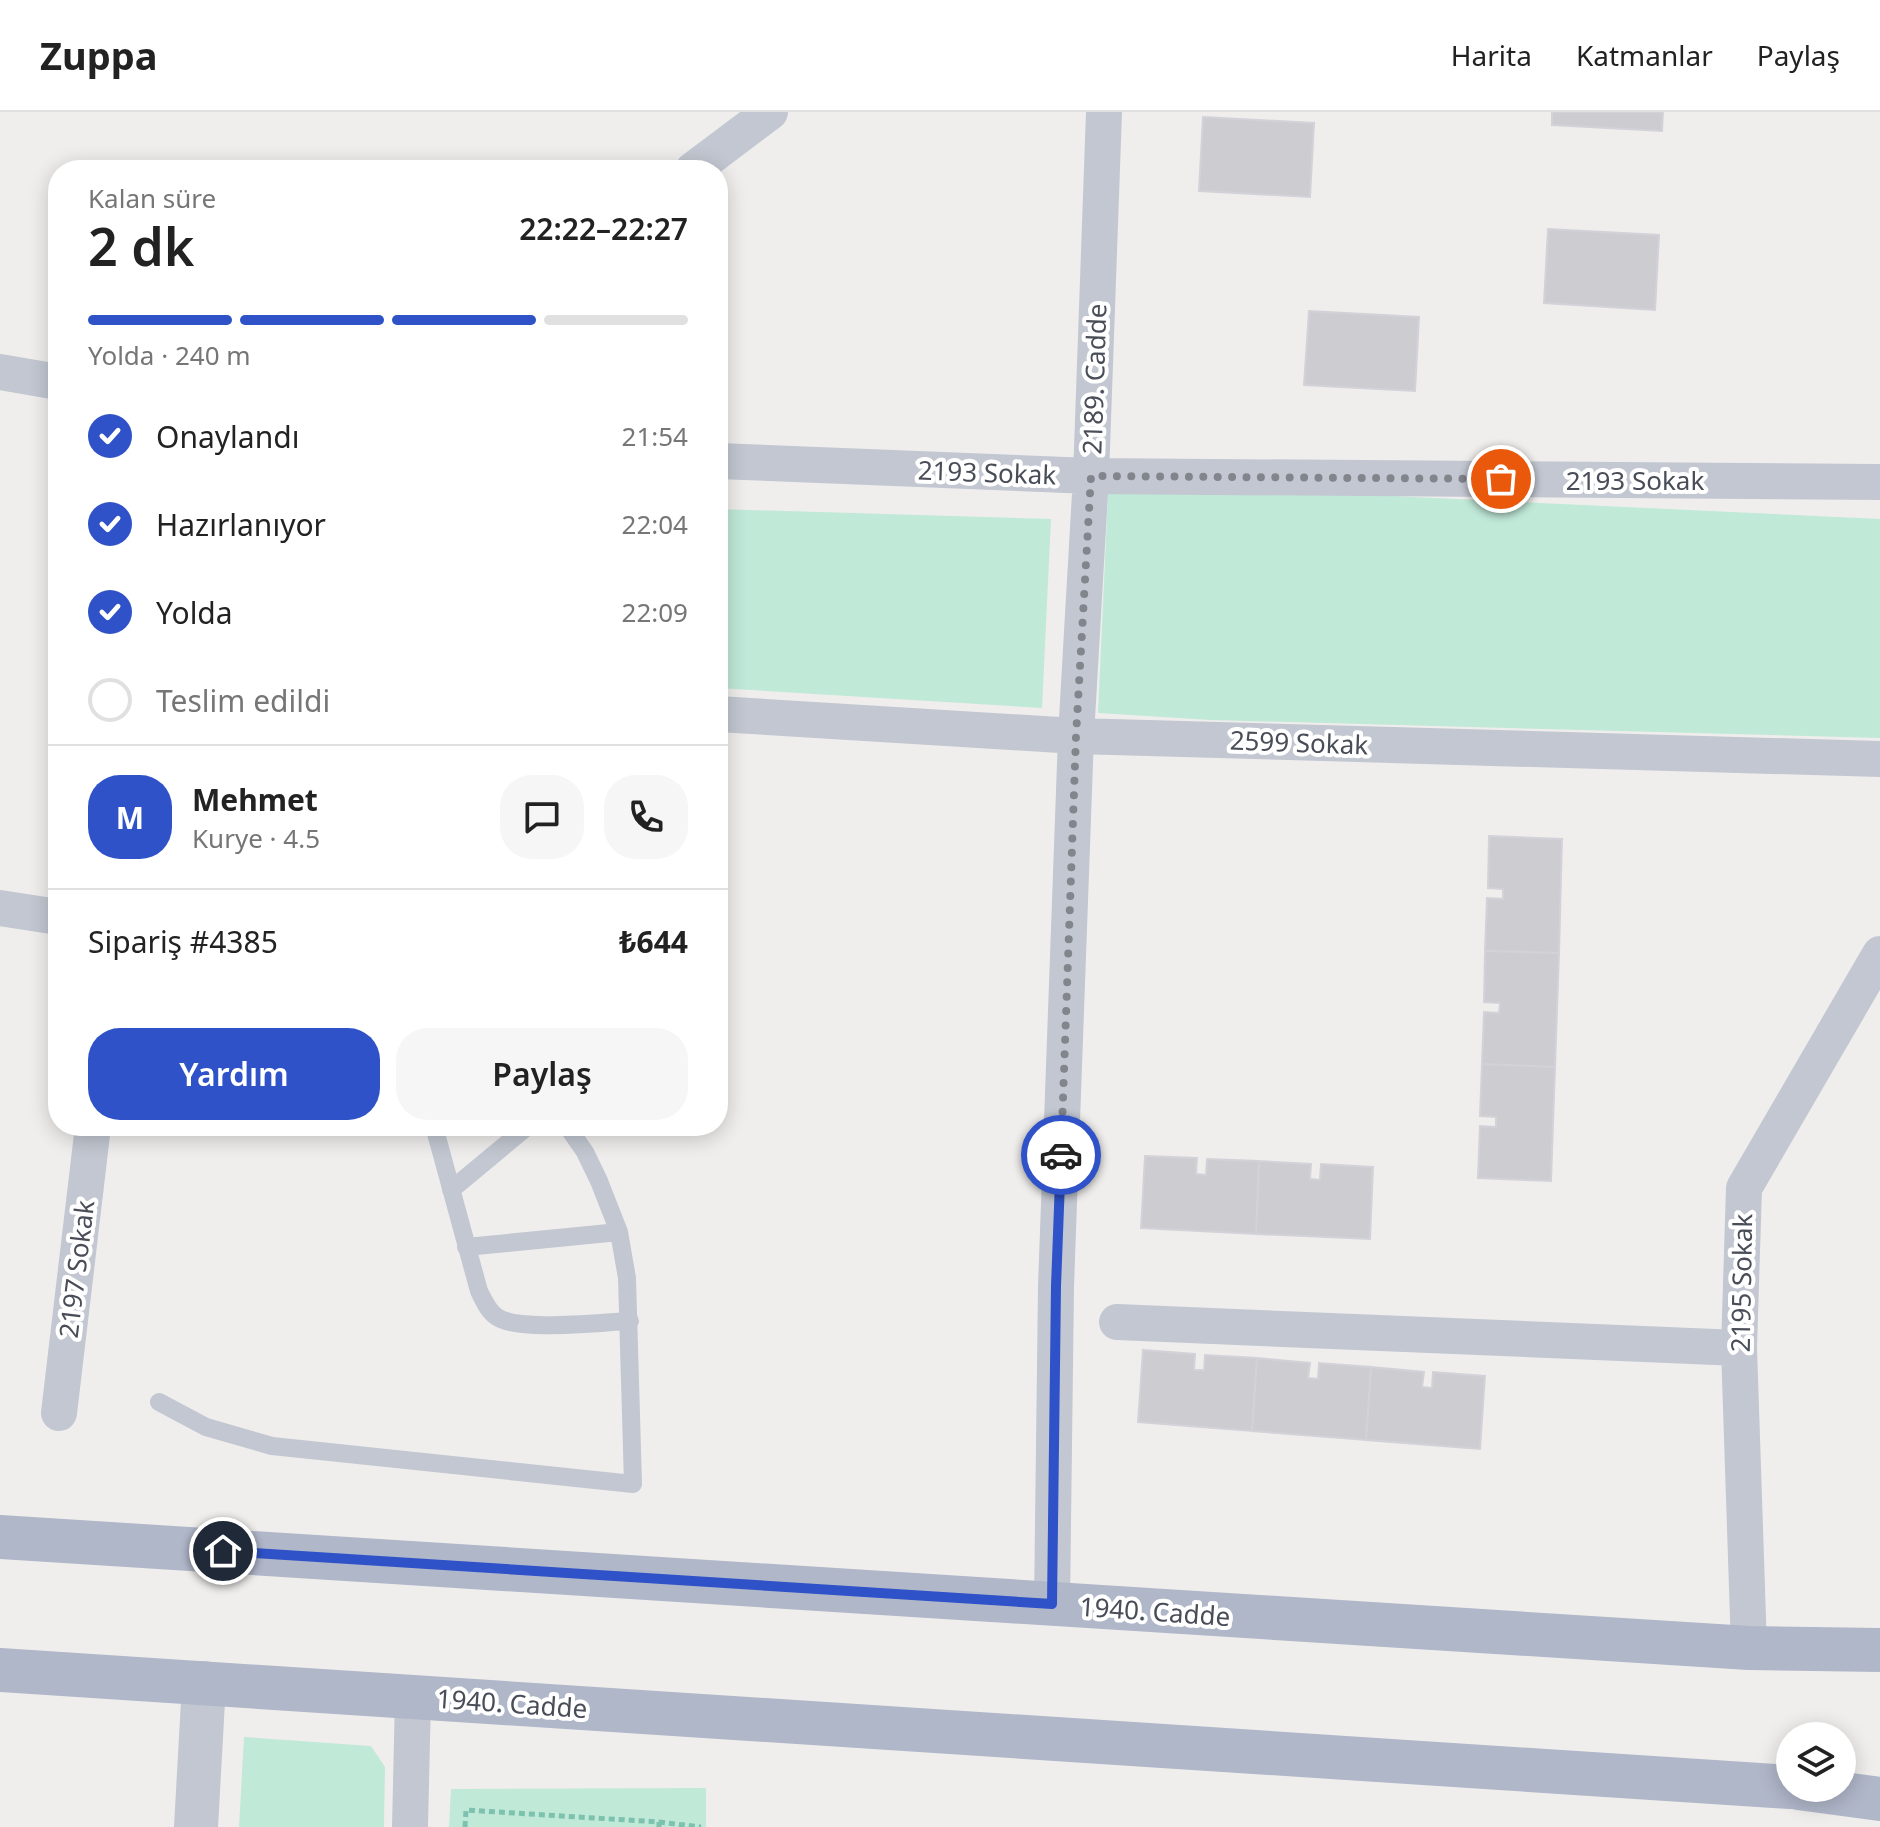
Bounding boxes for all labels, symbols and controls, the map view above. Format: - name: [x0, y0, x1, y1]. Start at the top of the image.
- text: Zuppa: [40, 29, 158, 81]
- text: Harita: [1451, 36, 1532, 74]
- text: Katmanlar: [1576, 36, 1713, 74]
- text: Paylaş: [1757, 36, 1840, 74]
- text: Kalan süre: [88, 180, 216, 216]
- text: 22:22–22:27: [519, 208, 688, 249]
- text: 2 dk: [88, 210, 194, 281]
- street label: 2189. Cadde: [1073, 303, 1115, 455]
- text: Yolda · 240 m: [88, 337, 251, 373]
- icon: check: [88, 414, 132, 458]
- text: Onaylandı: [156, 416, 299, 457]
- text: 21:54: [622, 418, 688, 454]
- pin: [1467, 445, 1535, 513]
- street label: 2193 Sokak: [917, 452, 1057, 492]
- icon: bag: [1479, 457, 1523, 501]
- street label: 2193 Sokak: [1566, 462, 1704, 498]
- icon: check: [88, 502, 132, 546]
- text: Hazırlanıyor: [156, 504, 326, 545]
- text: 22:04: [622, 506, 688, 542]
- icon: check: [88, 590, 132, 634]
- text: Yolda: [156, 592, 233, 633]
- text: 22:09: [622, 594, 688, 630]
- text: Teslim edildi: [156, 680, 330, 721]
- street label: 2599 Sokak: [1229, 722, 1369, 762]
- button: chat: [500, 775, 584, 859]
- button: phone: [604, 775, 688, 859]
- text: Mehmet: [192, 779, 318, 820]
- text: M: [116, 797, 144, 838]
- text: Kurye · 4.5: [192, 820, 320, 856]
- text: Sipariş #4385: [88, 921, 278, 962]
- text: ₺644: [619, 921, 688, 962]
- button: Yardım: [88, 1028, 380, 1120]
- button: Paylaş: [396, 1028, 688, 1120]
- courier: [1021, 1115, 1101, 1195]
- icon: car: [1039, 1133, 1083, 1177]
- street label: 2197 Sokak: [50, 1198, 102, 1340]
- street label: 2195 Sokak: [1722, 1213, 1760, 1353]
- pin: [189, 1517, 257, 1585]
- icon: home: [201, 1529, 245, 1573]
- street label: 1940. Cadde: [1078, 1588, 1232, 1634]
- street label: 1940. Cadde: [435, 1680, 589, 1726]
- map controls: [1776, 1722, 1856, 1802]
- button: layers: [1776, 1722, 1856, 1802]

